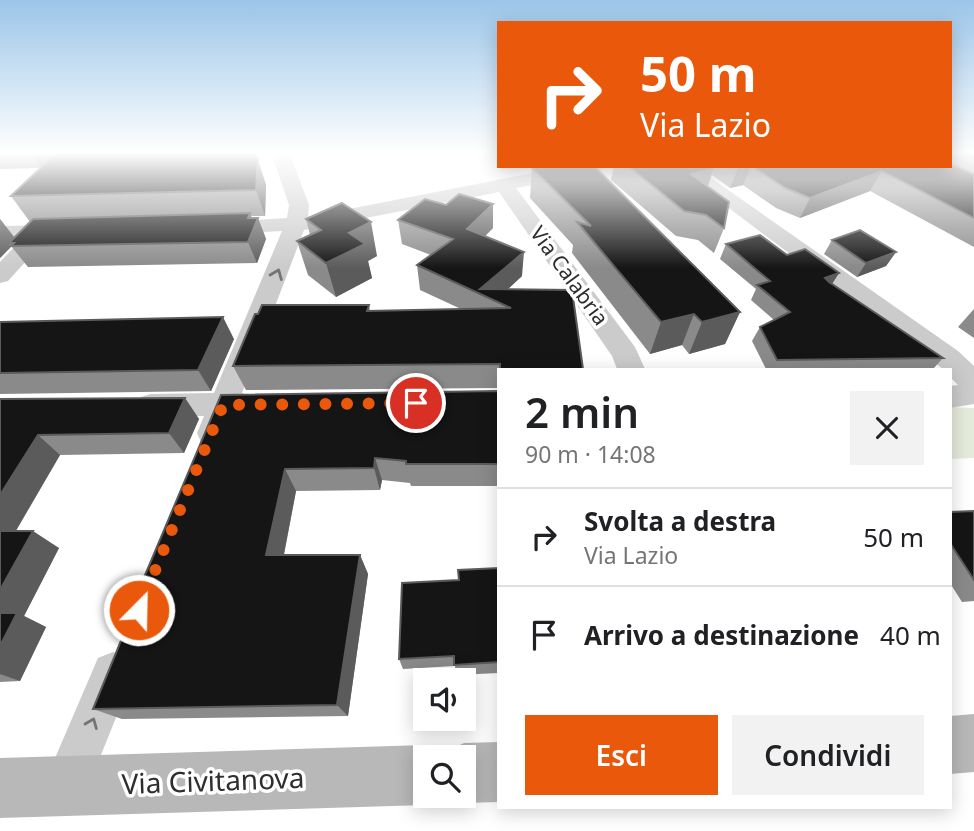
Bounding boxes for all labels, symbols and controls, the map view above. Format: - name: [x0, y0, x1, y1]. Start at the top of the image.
- text: 50 m: [640, 40, 757, 106]
- icon: right: [525, 49, 616, 140]
- text: Via Lazio: [640, 103, 771, 146]
- street label: Via Calabria: [524, 220, 615, 331]
- one-way arrow: [269, 268, 283, 280]
- pin: [386, 373, 446, 433]
- text: 2 min: [525, 383, 639, 440]
- icon: arrive: [397, 384, 435, 422]
- button: close: [850, 391, 924, 465]
- text: 90 m · 14:08: [525, 438, 656, 470]
- text: Svolta a destra: [584, 503, 776, 539]
- icon: right: [525, 518, 563, 556]
- text: 50 m: [863, 519, 924, 555]
- text: Via Lazio: [584, 539, 678, 571]
- position arrow: [102, 573, 176, 647]
- icon: arrive: [525, 616, 563, 654]
- text: Arrivo a destinazione: [584, 617, 859, 653]
- text: 40 m: [880, 617, 941, 653]
- map controls: [413, 668, 476, 808]
- button: sound: [413, 668, 476, 731]
- button: Esci: [525, 715, 718, 795]
- button: Condividi: [732, 715, 924, 795]
- one-way arrow: [84, 717, 98, 729]
- button: search: [413, 745, 476, 808]
- street label: Via Civitanova: [121, 758, 305, 802]

